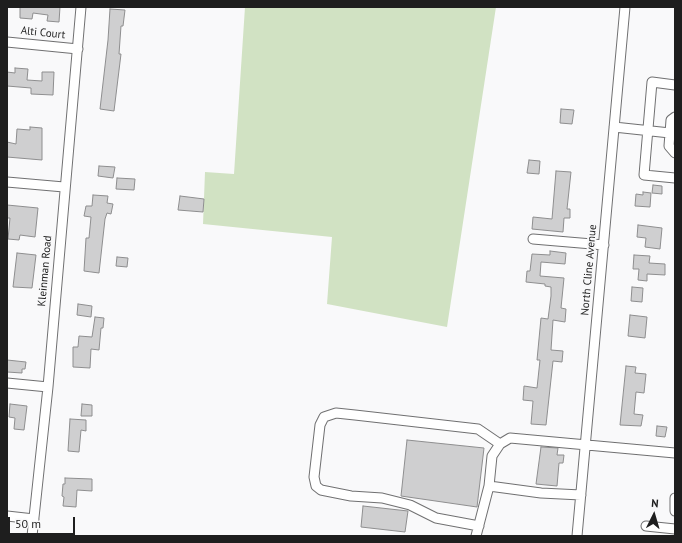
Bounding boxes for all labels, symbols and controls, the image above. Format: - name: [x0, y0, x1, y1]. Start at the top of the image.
- street label: Alti Court: [20, 24, 66, 42]
- street label: North Cline Avenue: [578, 224, 600, 316]
- street label: Kleinman Road: [35, 235, 55, 307]
- north arrow: [634, 495, 674, 535]
- text: N: [651, 496, 659, 510]
- scale bar: [10, 509, 77, 535]
- text: 50 m: [15, 516, 41, 531]

